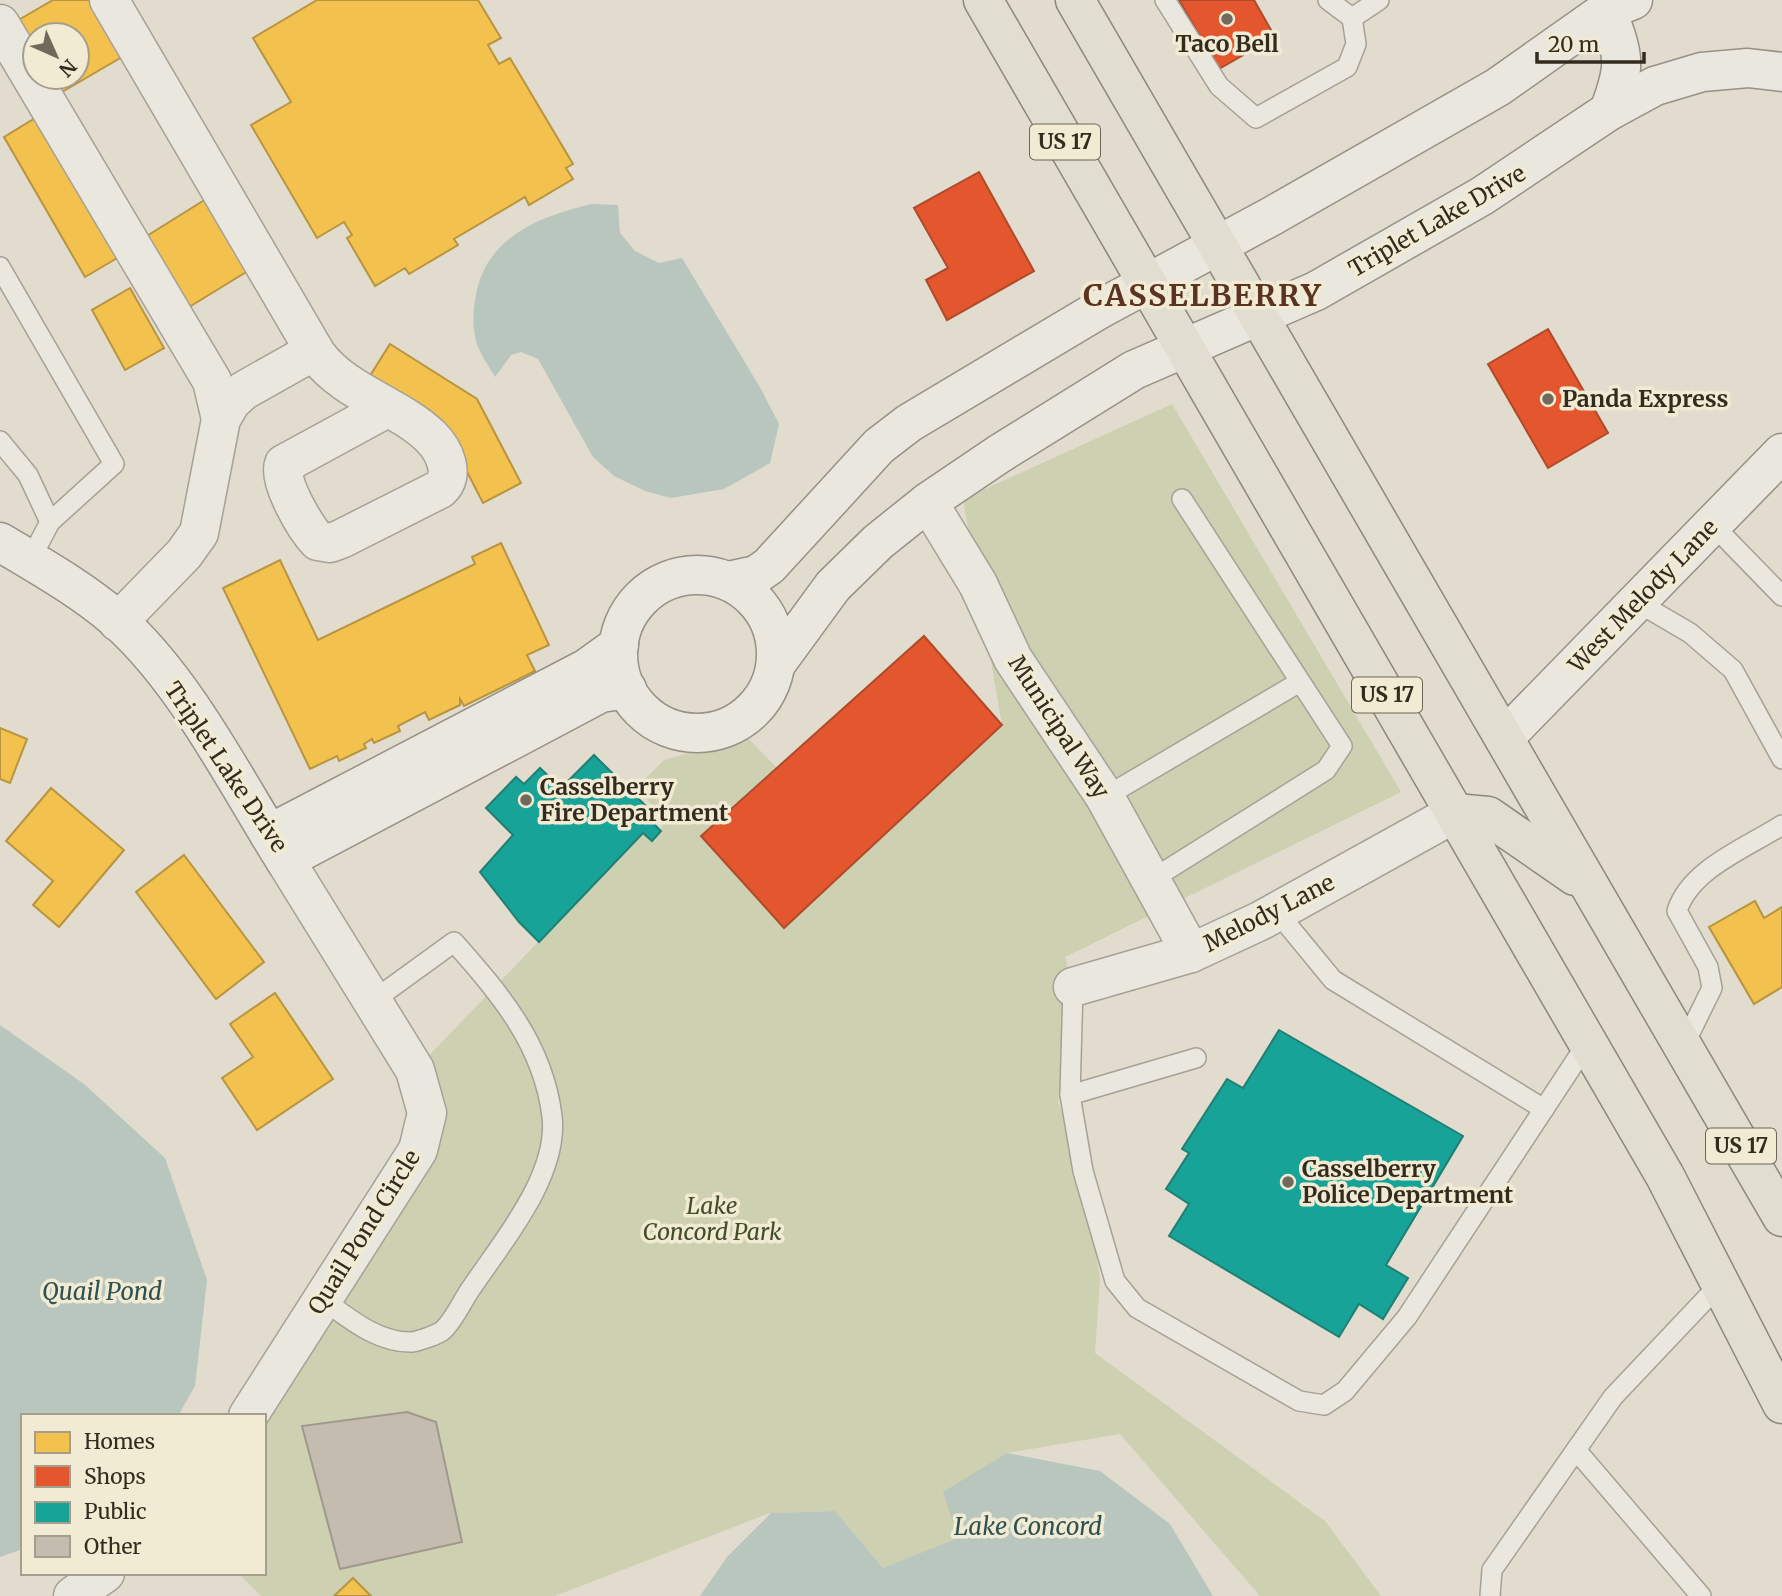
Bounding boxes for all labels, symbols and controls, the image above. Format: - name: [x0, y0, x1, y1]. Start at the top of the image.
- marker: Taco Bell: [1219, 11, 1235, 27]
- north arrow: [21, 21, 91, 91]
- scale bar: [1537, 21, 1644, 65]
- place label: Taco Bell: [1175, 29, 1279, 58]
- text: 20 m: [1548, 31, 1600, 58]
- text: N: [54, 54, 82, 82]
- road number: US 17: [1030, 124, 1100, 160]
- street label: Triplet Lake Drive: [1343, 158, 1530, 283]
- district label: CASSELBERRY: [1083, 276, 1323, 314]
- place label: Panda Express: [1562, 384, 1728, 413]
- marker: Panda Express: [1540, 391, 1556, 407]
- street label: West Melody Lane: [1561, 513, 1723, 679]
- street label: Municipal Way: [1002, 650, 1117, 804]
- street label: Triplet Lake Drive: [159, 676, 294, 857]
- road number: US 17: [1352, 678, 1422, 712]
- place label: Casselberry Fire Department: [540, 772, 728, 827]
- marker: Casselberry Fire Department: [518, 792, 534, 808]
- street label: Melody Lane: [1199, 867, 1339, 958]
- road number: US 17: [1706, 1128, 1776, 1164]
- street label: Quail Pond Circle: [301, 1144, 426, 1319]
- place label: Casselberry Police Department: [1302, 1154, 1513, 1209]
- marker: Casselberry Police Department: [1280, 1174, 1296, 1190]
- park label: Lake Concord Park: [643, 1191, 782, 1246]
- water label: Quail Pond: [42, 1276, 162, 1307]
- legend: [21, 1414, 266, 1575]
- text: Homes: [84, 1428, 155, 1455]
- text: Shops: [84, 1463, 146, 1490]
- text: Public: [84, 1498, 147, 1525]
- water label: Lake Concord: [954, 1511, 1102, 1542]
- text: Other: [84, 1533, 142, 1560]

